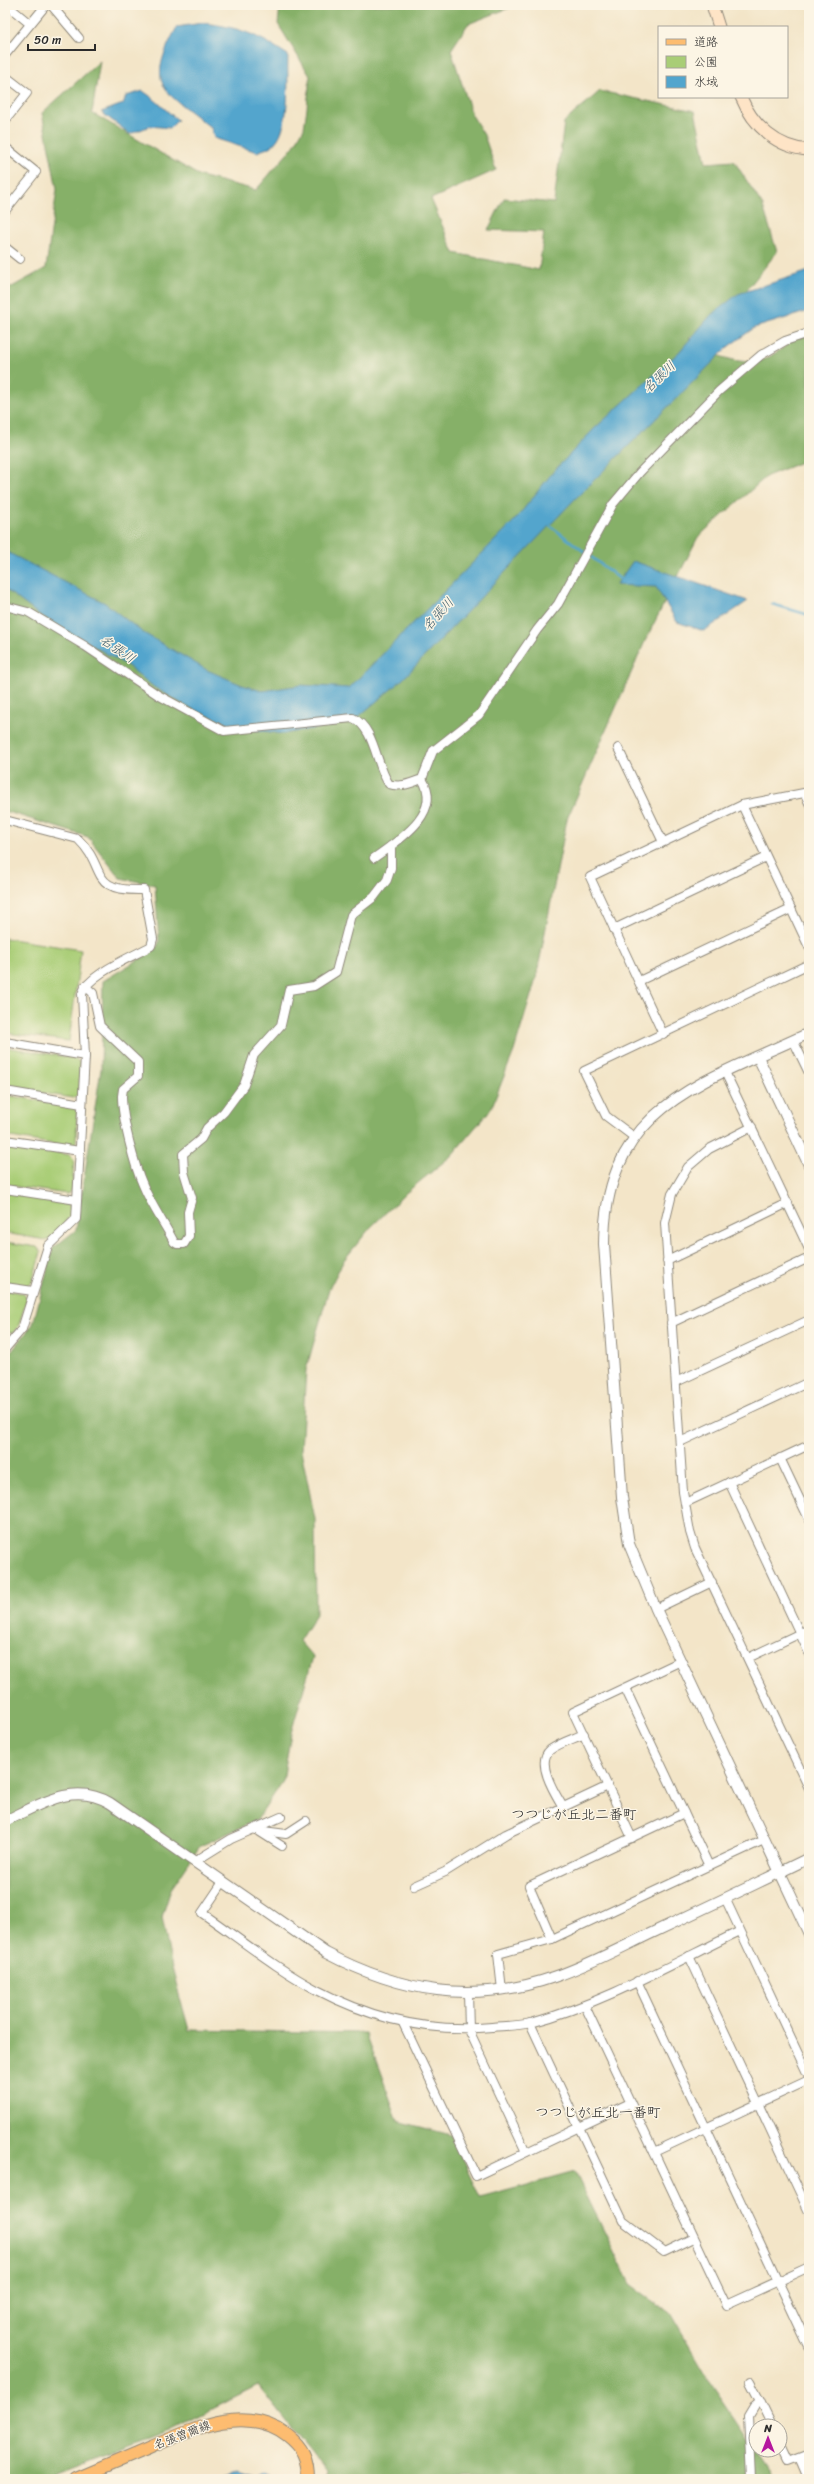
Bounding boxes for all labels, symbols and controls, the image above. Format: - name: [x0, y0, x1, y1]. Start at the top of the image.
- scale bar: [28, 26, 95, 52]
- legend: [658, 26, 788, 98]
- text: 50 m: [34, 29, 61, 51]
- text: 道路: [694, 31, 718, 53]
- text: 公園: [694, 51, 718, 73]
- text: 水域: [694, 71, 718, 93]
- water label: 名張川: [637, 355, 681, 399]
- water label: 名張川: [416, 592, 460, 636]
- water label: 名張川: [95, 629, 141, 669]
- district label: つつじが丘北二番町: [511, 1802, 637, 1827]
- district label: つつじが丘北一番町: [535, 2100, 661, 2125]
- street label: 名張曽爾線: [150, 2414, 214, 2456]
- north arrow: [748, 2418, 788, 2458]
- text: N: [763, 2419, 772, 2438]

